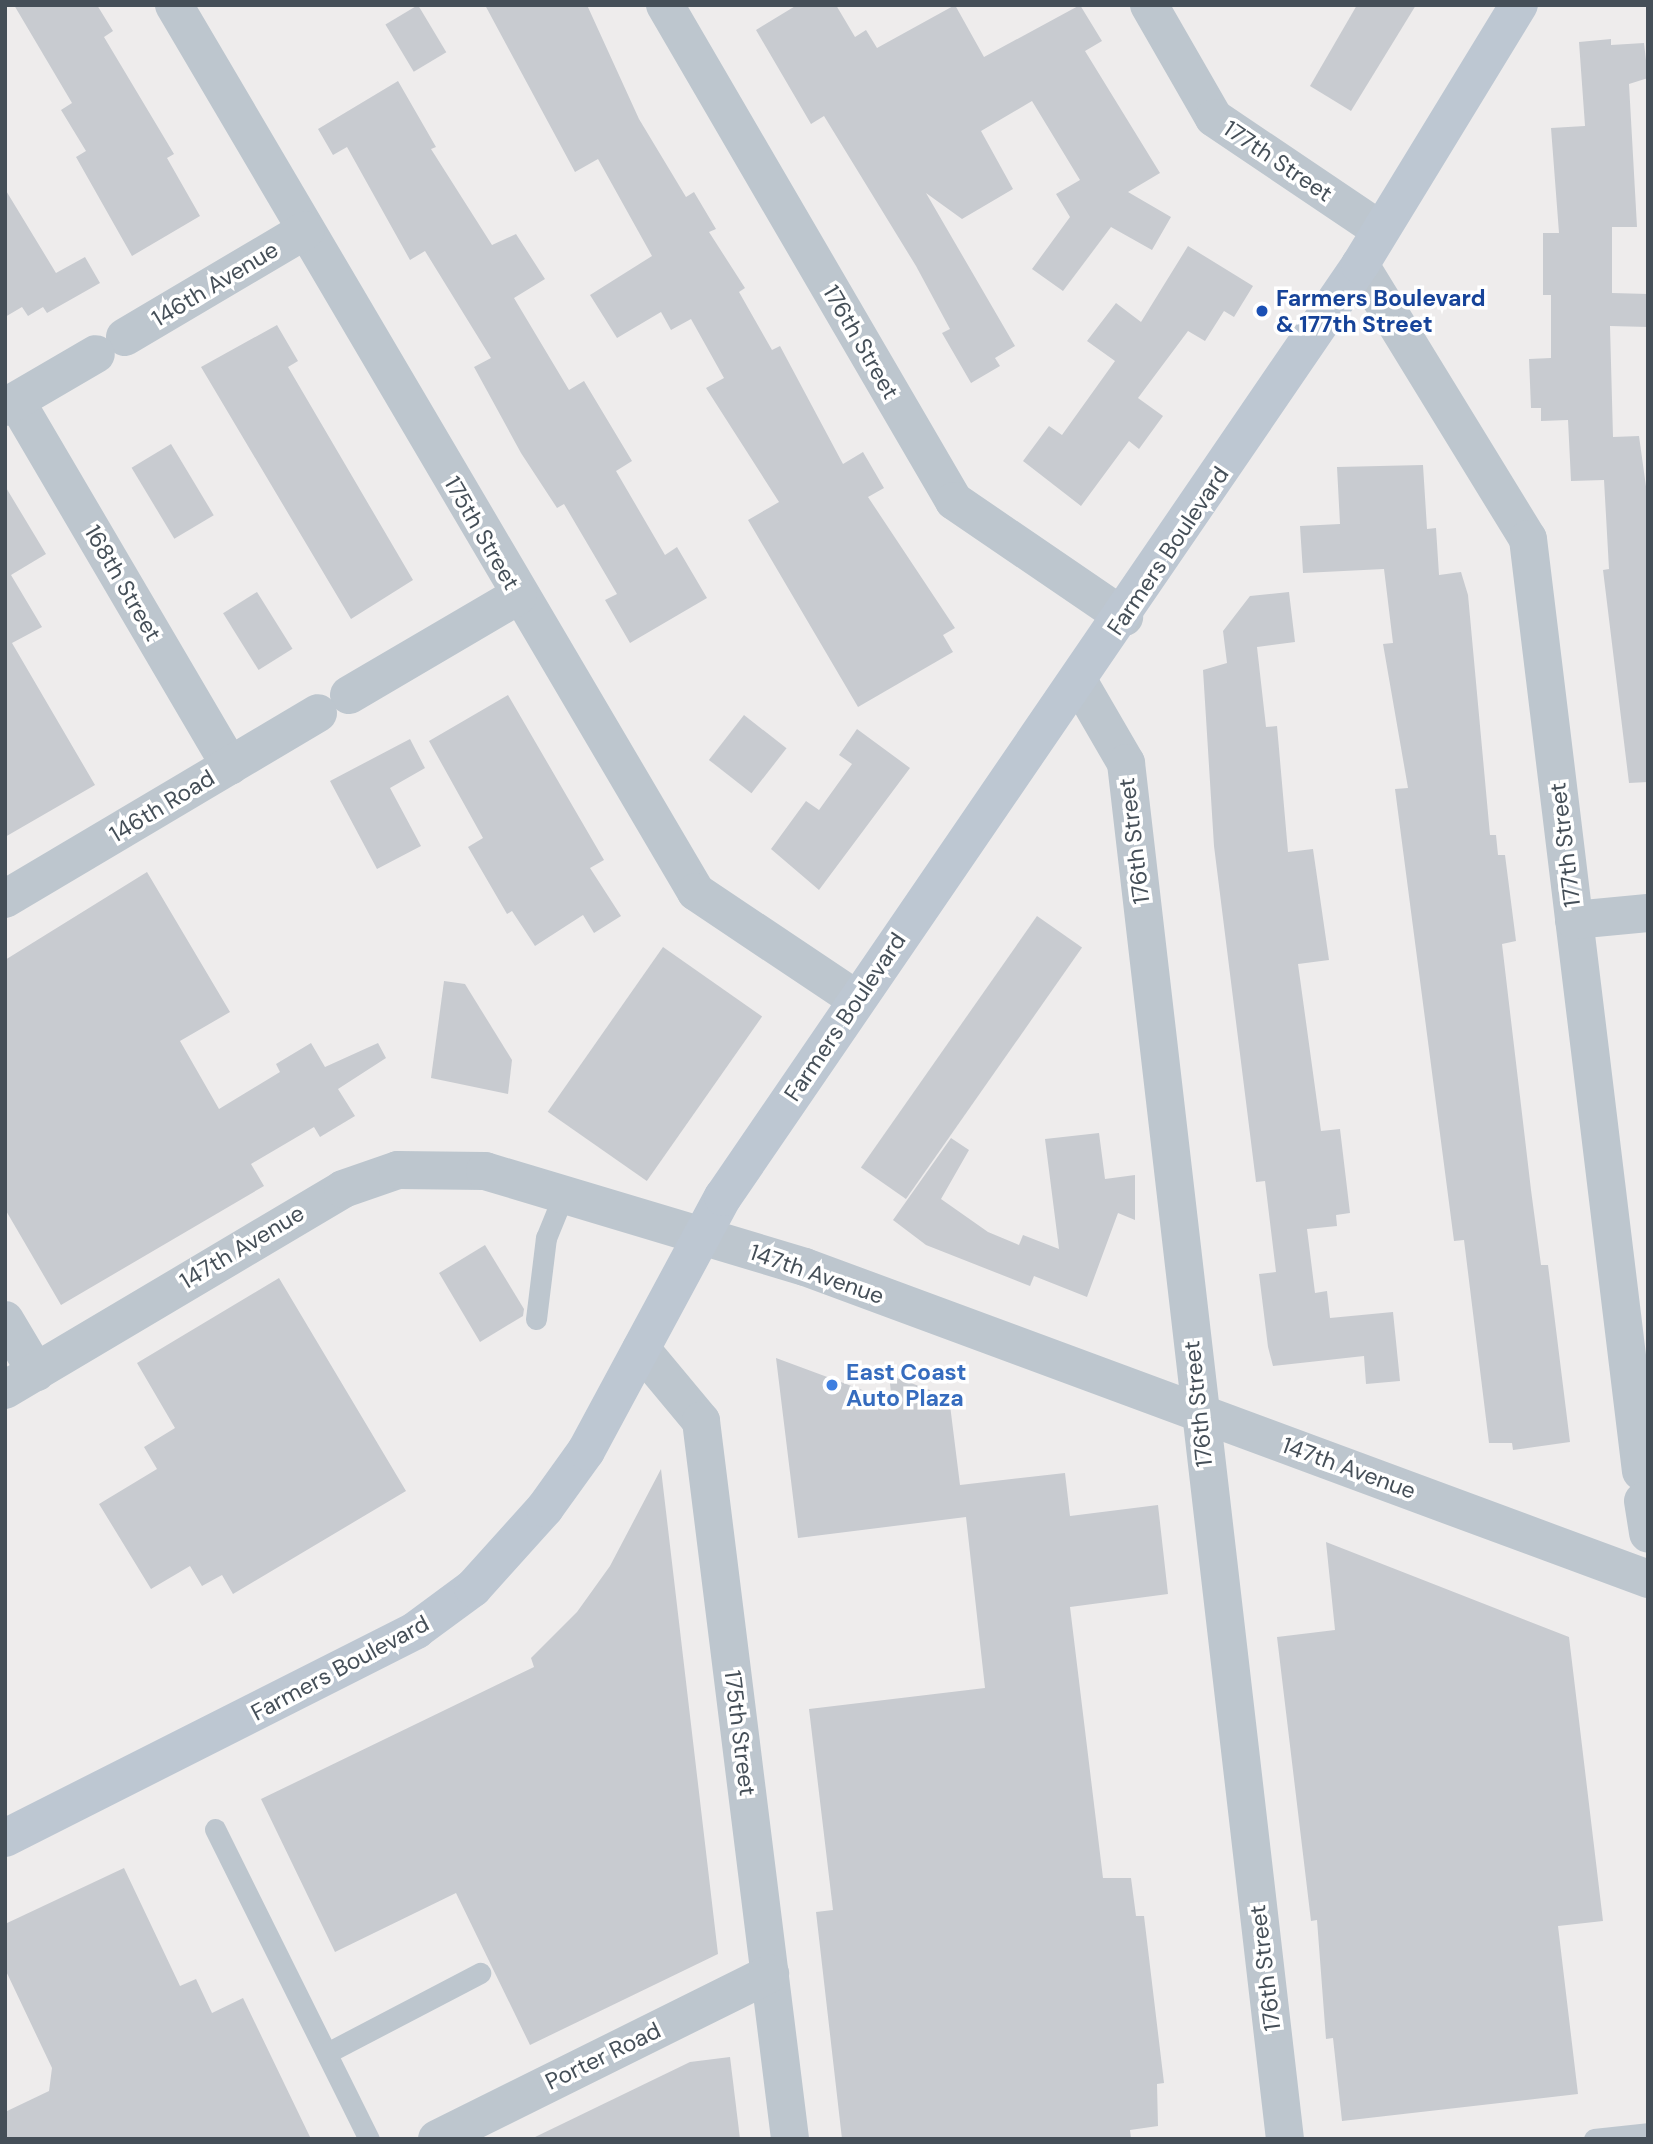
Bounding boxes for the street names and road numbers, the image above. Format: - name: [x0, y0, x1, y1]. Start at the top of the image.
- street label: 177th Street: [1218, 115, 1338, 207]
- street label: 146th Avenue: [147, 236, 283, 332]
- street label: 176th Street: [817, 280, 905, 404]
- street label: Farmers Boulevard: [1101, 462, 1235, 640]
- street label: 175th Street: [438, 471, 526, 595]
- street label: 168th Street: [79, 520, 167, 646]
- street label: 146th Road: [105, 764, 219, 848]
- street label: 176th Street: [1113, 776, 1155, 906]
- street label: 177th Street: [1544, 781, 1586, 909]
- street label: Farmers Boulevard: [778, 928, 912, 1106]
- street label: 147th Avenue: [175, 1199, 309, 1295]
- street label: 147th Avenue: [746, 1238, 888, 1310]
- street label: 176th Street: [1178, 1339, 1218, 1469]
- street label: 147th Avenue: [1279, 1431, 1419, 1505]
- street label: Farmers Boulevard: [246, 1610, 434, 1726]
- street label: 175th Street: [719, 1669, 761, 1797]
- street label: 176th Street: [1244, 1903, 1286, 2033]
- street label: Porter Road: [541, 2016, 665, 2096]

